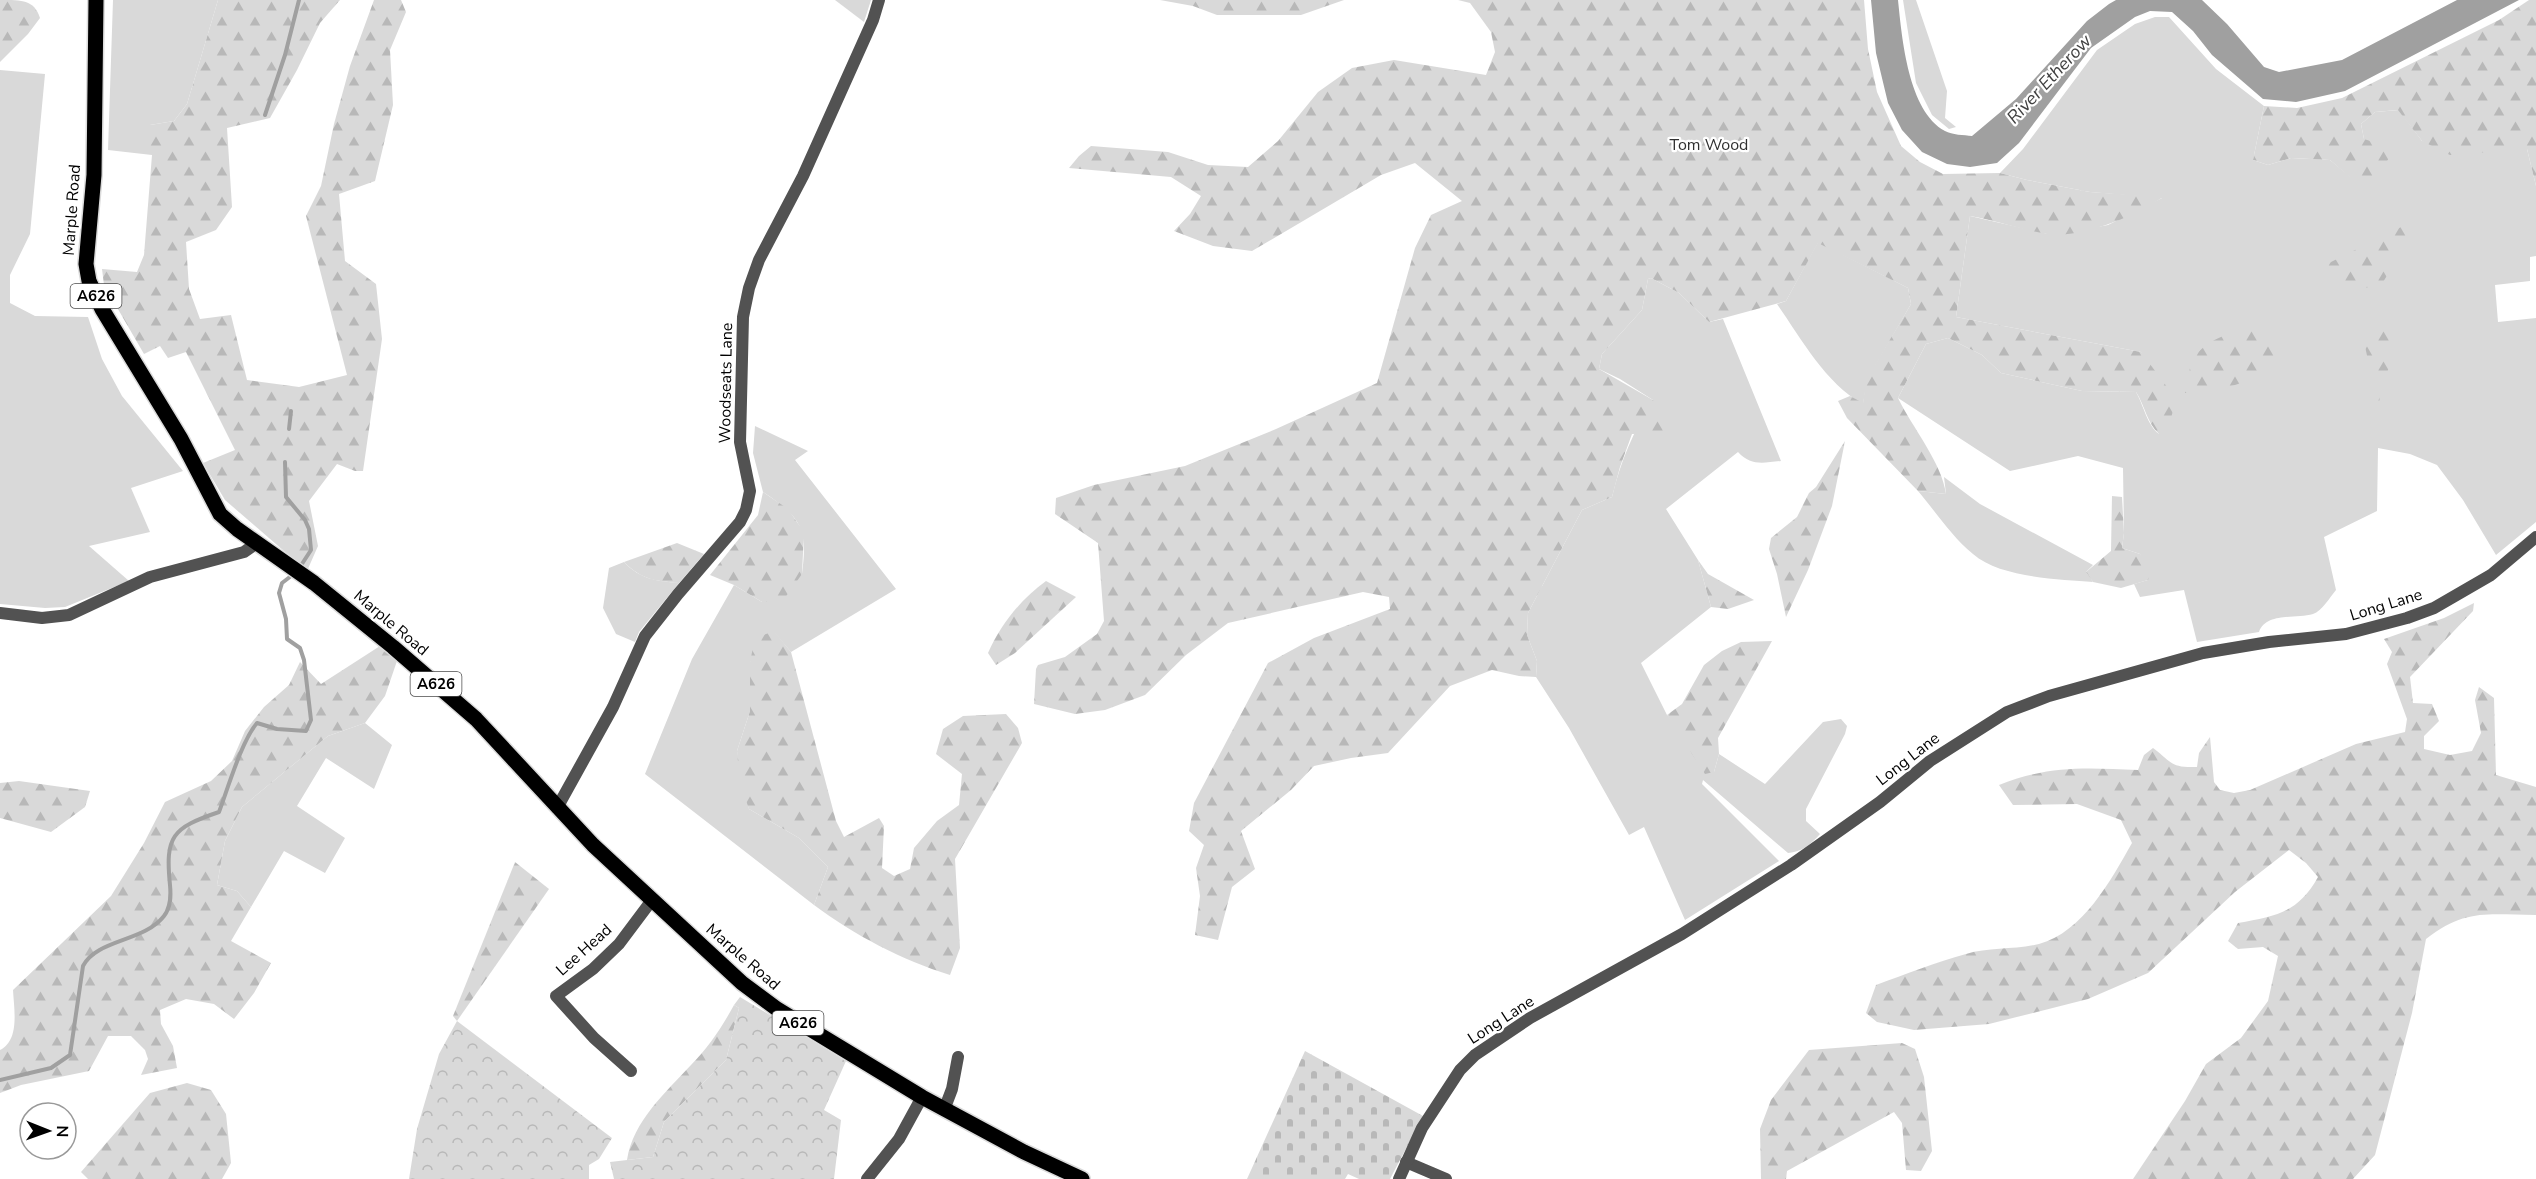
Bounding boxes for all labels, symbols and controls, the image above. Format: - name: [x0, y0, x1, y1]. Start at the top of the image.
- water label: River Etherow: [2001, 29, 2097, 129]
- park label: Tom Wood: [1670, 134, 1748, 156]
- street label: Marple Road: [58, 163, 86, 257]
- road number: A626: [70, 284, 122, 308]
- street label: Woodseats Lane: [714, 322, 738, 444]
- street label: Long Lane: [2347, 584, 2425, 626]
- street label: Marple Road: [349, 585, 433, 661]
- road number: A626: [410, 672, 462, 696]
- street label: Long Lane: [1872, 727, 1944, 791]
- street label: Lee Head: [551, 919, 617, 981]
- street label: Marple Road: [701, 919, 785, 995]
- street label: Long Lane: [1464, 990, 1538, 1050]
- road number: A626: [772, 1011, 824, 1035]
- north arrow: [18, 1101, 78, 1161]
- text: N: [51, 1125, 73, 1137]

